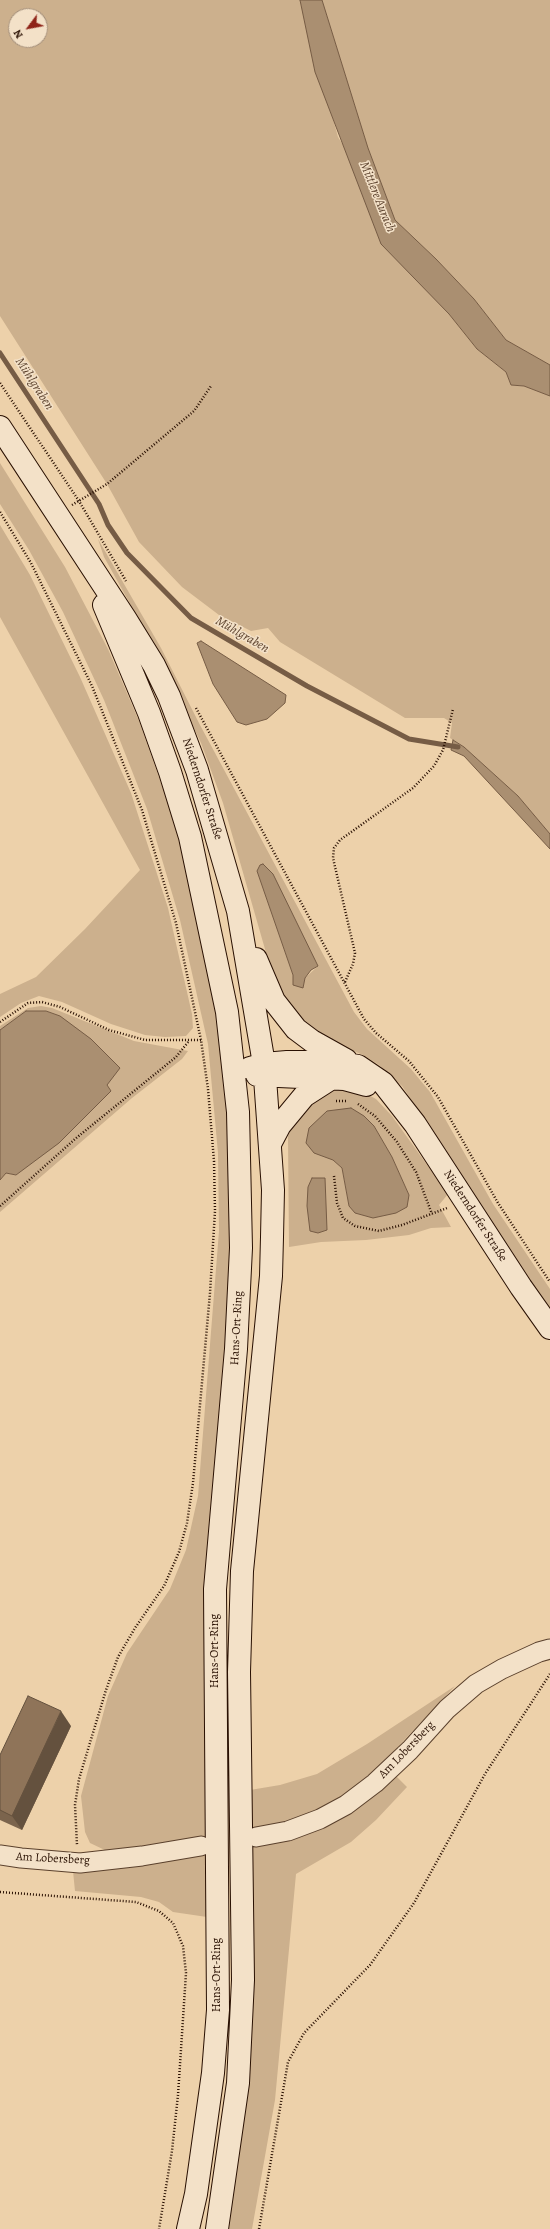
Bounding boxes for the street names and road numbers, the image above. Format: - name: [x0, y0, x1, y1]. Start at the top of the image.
- street label: Niederndorfer Straße: [179, 736, 225, 842]
- street label: Niederndorfer Straße: [440, 1168, 510, 1264]
- street label: Hans-Ort-Ring: [228, 1290, 246, 1366]
- street label: Hans-Ort-Ring: [208, 1614, 222, 1688]
- street label: Am Lobersberg: [376, 1718, 438, 1782]
- street label: Am Lobersberg: [16, 1850, 90, 1868]
- street label: Hans-Ort-Ring: [210, 1938, 224, 2012]

